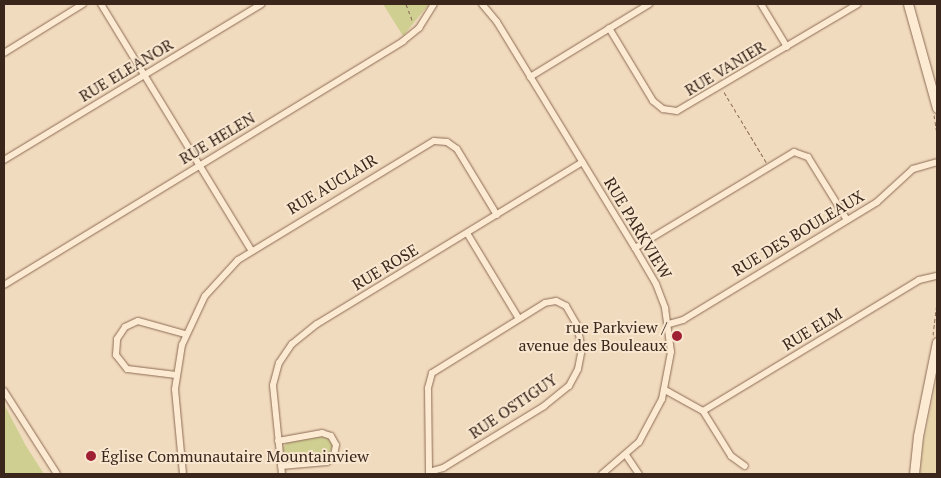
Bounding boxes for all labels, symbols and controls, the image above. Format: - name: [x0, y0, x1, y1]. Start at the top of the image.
- street label: RUE ELEANOR: [76, 34, 176, 106]
- street label: RUE VANIER: [681, 36, 769, 100]
- street label: RUE HELEN: [176, 108, 258, 168]
- street label: RUE AUCLAIR: [283, 150, 381, 218]
- street label: RUE PARKVIEW: [600, 174, 676, 282]
- street label: RUE DES BOULEAUX: [729, 186, 867, 280]
- street label: RUE ROSE: [349, 240, 421, 294]
- street label: RUE ELM: [779, 304, 845, 354]
- place label: rue Parkview / avenue des Bouleaux: [518, 317, 667, 355]
- marker: rue Parkview / avenue des Bouleaux: [671, 330, 683, 342]
- street label: RUE OSTIGUY: [465, 369, 561, 443]
- place label: Église Communautaire Mountainview: [101, 446, 369, 466]
- marker: Église Communautaire Mountainview: [85, 450, 97, 462]

